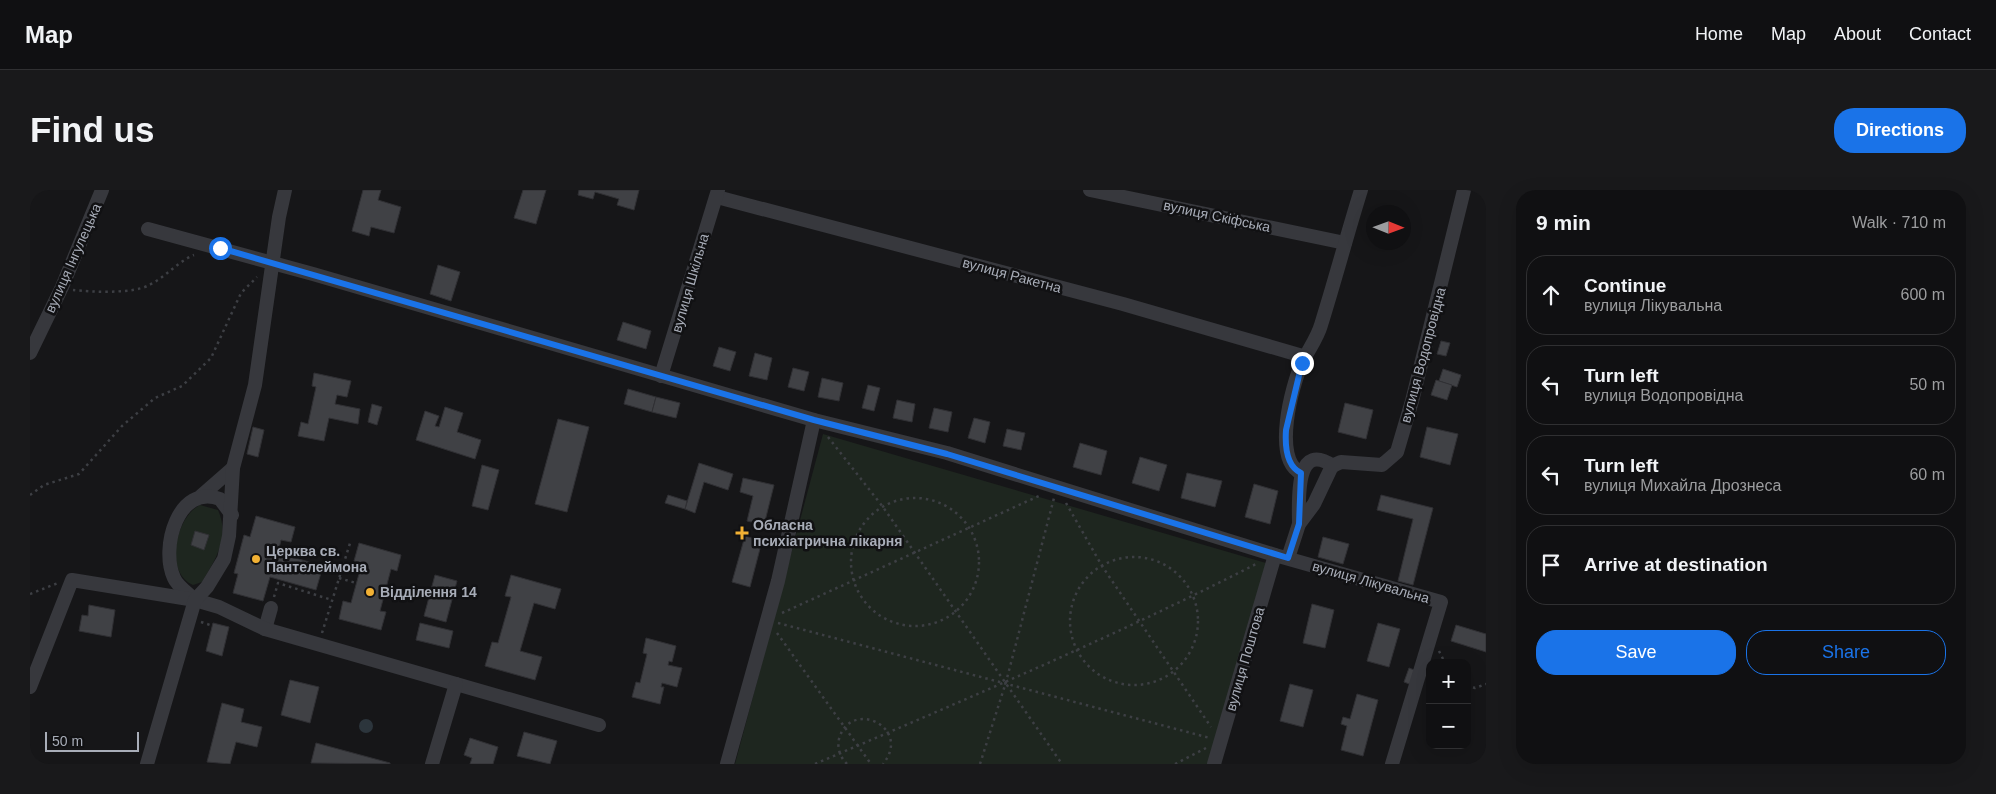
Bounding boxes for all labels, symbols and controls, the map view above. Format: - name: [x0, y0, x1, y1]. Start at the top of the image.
- text: Map: [25, 21, 73, 48]
- text: Home: [1695, 24, 1743, 44]
- text: Map: [1771, 24, 1806, 44]
- text: About: [1834, 24, 1881, 44]
- text: Contact: [1909, 24, 1971, 44]
- button: Directions: [1834, 108, 1966, 153]
- text: Find us: [30, 110, 154, 149]
- street label: вулиця Скіфська: [1162, 197, 1272, 235]
- street label: вулиця Інгулецька: [42, 201, 104, 315]
- north arrow: [1366, 205, 1411, 250]
- text: 9 min: [1536, 211, 1591, 234]
- text: Walk · 710 m: [1852, 214, 1946, 231]
- street label: вулиця Шкільна: [668, 231, 712, 334]
- route start: [209, 237, 232, 260]
- street label: вулиця Ракетна: [961, 254, 1063, 296]
- text: Continue: [1584, 275, 1666, 296]
- icon: ahead: [1537, 281, 1565, 309]
- street label: вулиця Водопровідна: [1397, 285, 1449, 424]
- text: 600 m: [1901, 286, 1945, 303]
- text: вулиця Лікувальна: [1584, 297, 1722, 314]
- route end: [1291, 352, 1314, 375]
- text: Turn left: [1584, 365, 1659, 386]
- icon: left: [1537, 371, 1565, 399]
- text: 50 m: [1909, 376, 1945, 393]
- text: вулиця Водопровідна: [1584, 387, 1743, 404]
- text: Turn left: [1584, 455, 1659, 476]
- icon: left: [1537, 461, 1565, 489]
- text: 60 m: [1909, 466, 1945, 483]
- text: вулиця Михайла Дрознеса: [1584, 477, 1781, 494]
- place label: Обласна психіатрична лікарня: [753, 517, 902, 549]
- marker: Обласна психіатрична лікарня: [735, 526, 749, 540]
- place label: Церква св. Пантелеймона: [266, 543, 367, 575]
- icon: arrive: [1537, 551, 1565, 579]
- marker: Церква св. Пантелеймона: [250, 553, 262, 565]
- text: Arrive at destination: [1584, 554, 1768, 575]
- street label: вулиця Лікувальна: [1311, 558, 1432, 606]
- place label: Відділення 14: [380, 584, 477, 600]
- marker: Відділення 14: [364, 586, 376, 598]
- street label: вулиця Поштова: [1222, 605, 1268, 713]
- button: Save: [1536, 630, 1736, 675]
- button: Share: [1746, 630, 1946, 675]
- map controls: [1426, 659, 1471, 749]
- button: +: [1426, 659, 1471, 704]
- button: −: [1426, 704, 1471, 749]
- scale bar: [45, 729, 139, 752]
- text: 50 m: [52, 733, 83, 749]

